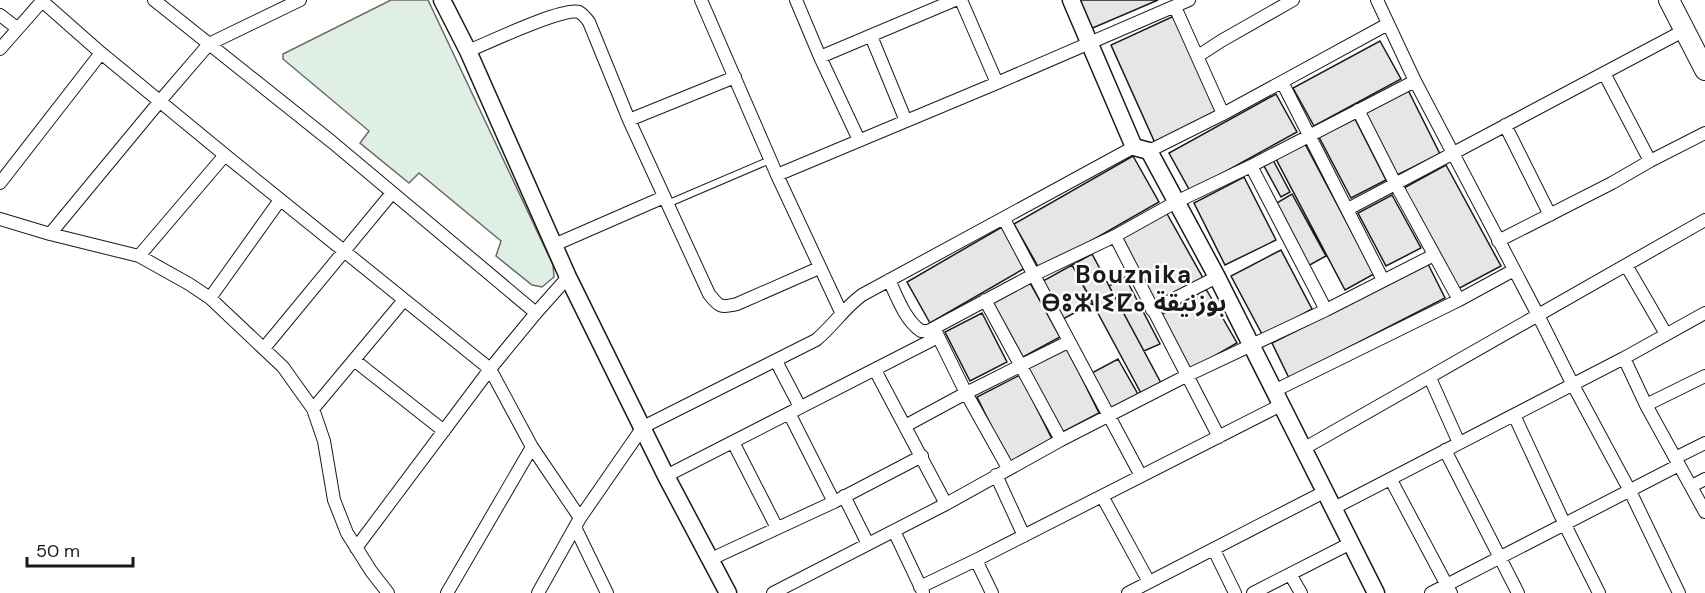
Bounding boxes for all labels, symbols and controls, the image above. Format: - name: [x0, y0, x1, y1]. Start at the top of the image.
- district label: Bouznika ⴱⵓⵣⵏⵉⵇⴰ بوزنيقة: [1042, 259, 1226, 318]
- scale bar: [27, 530, 134, 568]
- text: 50 m: [36, 539, 80, 563]

